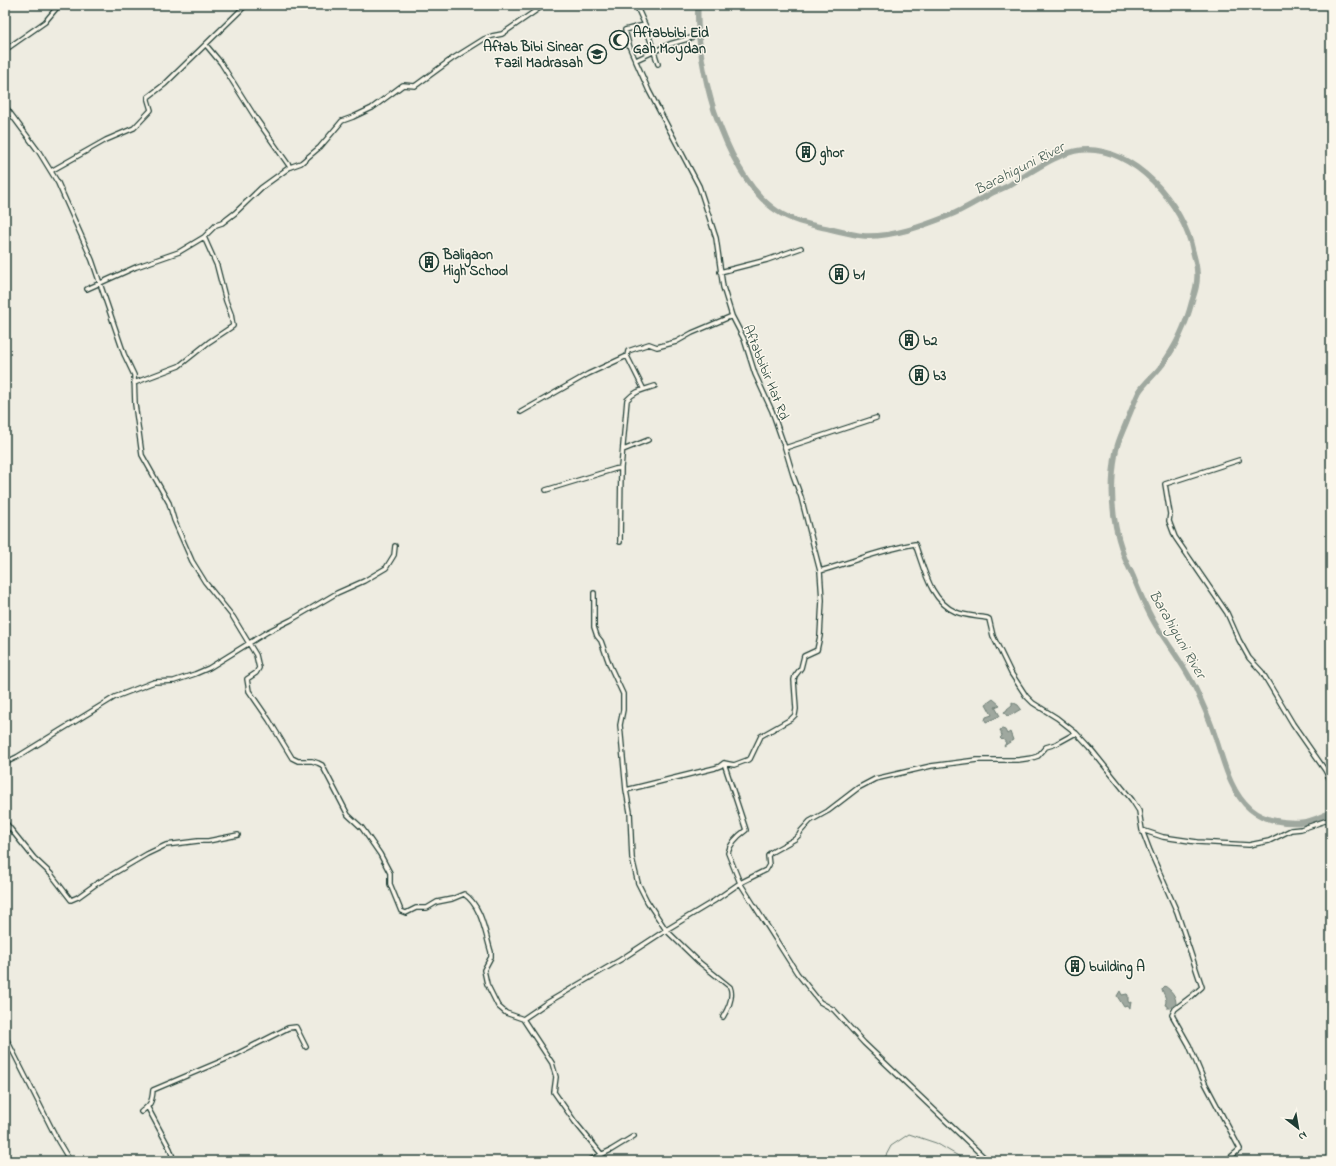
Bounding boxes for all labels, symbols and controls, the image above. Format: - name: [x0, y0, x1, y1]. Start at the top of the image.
- place label: Aftabbibi Eid Gah Moydan: [633, 23, 709, 62]
- mosque icon: Aftabbibi Eid Gah Moydan: [608, 29, 630, 51]
- place label: Aftab Bibi Sinear Fazil Madrasah: [483, 37, 584, 74]
- school or university icon: Aftab Bibi Sinear Fazil Madrasah: [586, 43, 608, 65]
- water label: Barahiguni River: [971, 136, 1071, 202]
- building icon: ghor: [795, 141, 817, 163]
- place label: ghor: [819, 143, 845, 166]
- place label: Baligaon High School: [442, 245, 509, 284]
- building icon: Baligaon High School: [418, 251, 440, 273]
- building icon: b1: [828, 263, 850, 285]
- place label: b1: [853, 265, 865, 286]
- street label: Aftabbibir Hat Rd: [737, 322, 794, 423]
- building icon: b2: [898, 329, 920, 351]
- place label: b2: [923, 331, 937, 352]
- building icon: b3: [908, 364, 930, 386]
- place label: b3: [933, 366, 946, 387]
- water label: Barahiguni River: [1142, 586, 1212, 685]
- building icon: building A: [1064, 955, 1086, 977]
- place label: building A: [1089, 957, 1145, 980]
- north arrow: [1278, 1108, 1318, 1148]
- text: N: [1295, 1127, 1310, 1144]

